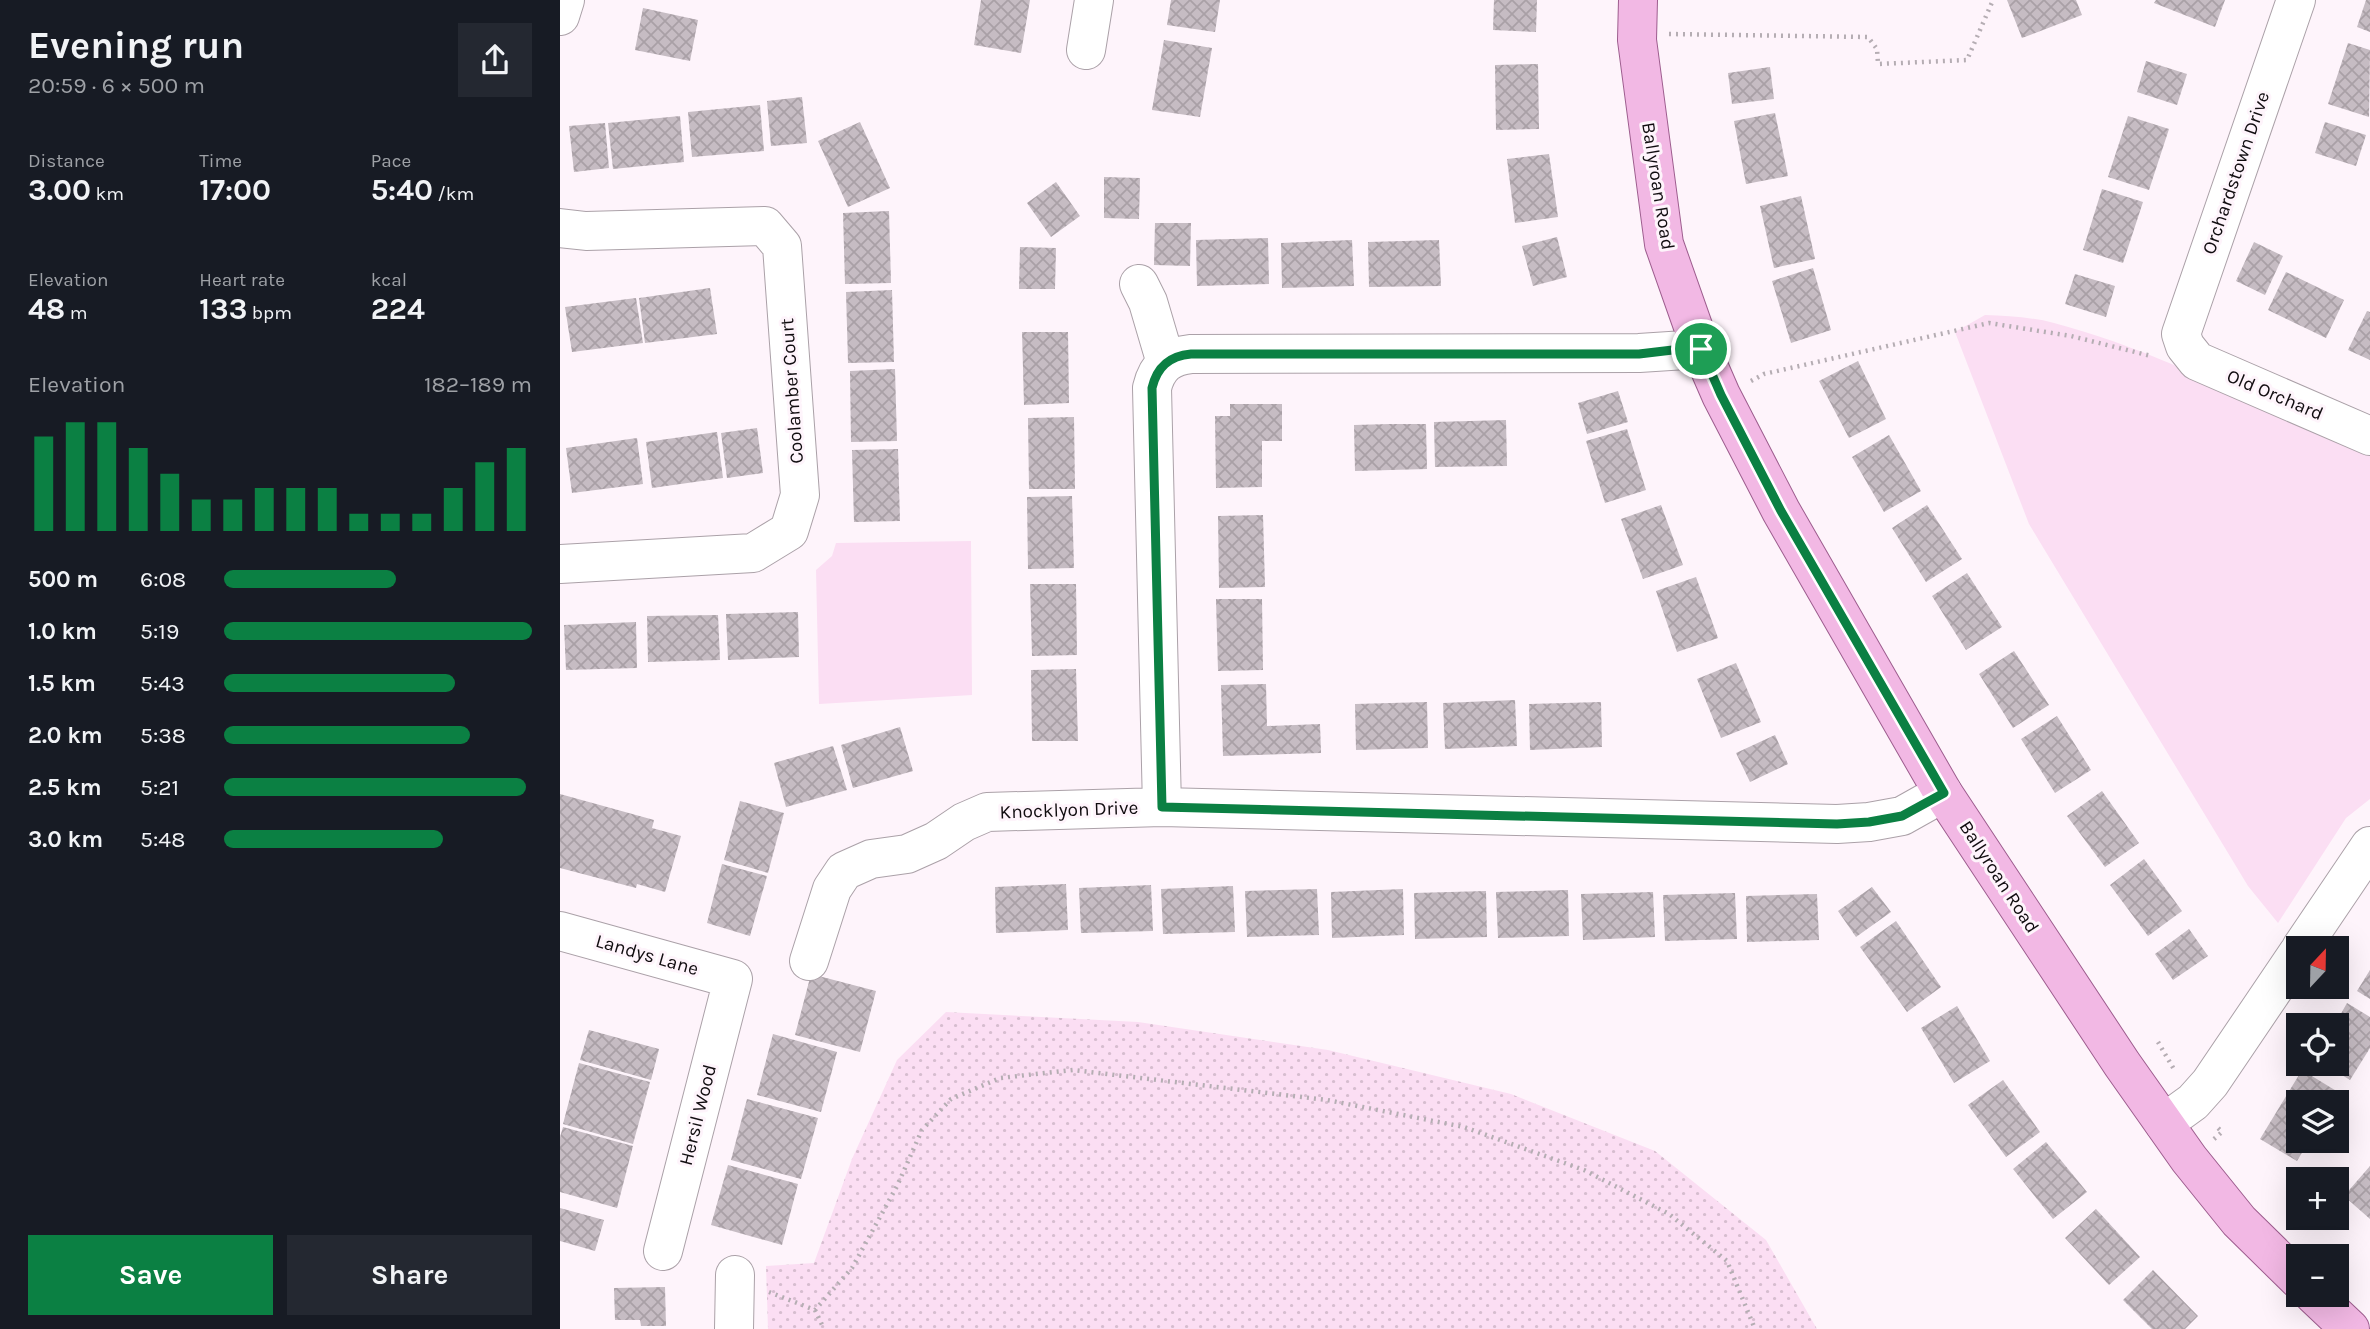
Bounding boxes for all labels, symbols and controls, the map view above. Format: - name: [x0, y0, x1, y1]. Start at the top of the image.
- text: Evening run: [28, 23, 244, 68]
- button: share: [458, 23, 532, 97]
- text: 20:59 · 6 × 500 m: [28, 72, 205, 99]
- street label: Orchardstown Drive: [2198, 89, 2274, 257]
- street label: Ballyroan Road: [1637, 120, 1679, 252]
- text: Distance: [28, 150, 105, 172]
- text: Time: [199, 150, 242, 172]
- text: Pace: [371, 150, 411, 172]
- text: 3.00: [28, 172, 91, 208]
- text: 17:00: [199, 172, 271, 208]
- text: 5:40: [371, 172, 433, 208]
- text: km: [91, 183, 124, 205]
- text: /km: [433, 183, 474, 205]
- text: Elevation: [28, 269, 108, 291]
- text: Heart rate: [199, 269, 285, 291]
- text: kcal: [371, 269, 407, 291]
- text: 48: [28, 291, 65, 327]
- text: 133: [199, 291, 247, 327]
- text: 224: [371, 291, 425, 327]
- text: m: [65, 302, 88, 324]
- text: bpm: [247, 302, 292, 324]
- street label: Coolamber Court: [776, 317, 808, 465]
- pin: [1671, 319, 1731, 379]
- icon: arrive: [1682, 330, 1720, 368]
- street label: Old Orchard: [2224, 365, 2326, 425]
- text: Elevation: [28, 371, 125, 398]
- text: 182–189 m: [424, 371, 532, 398]
- text: 500 m: [28, 566, 98, 593]
- text: 6:08: [140, 566, 186, 593]
- text: 1.0 km: [28, 618, 97, 645]
- text: 5:19: [140, 618, 179, 645]
- text: 1.5 km: [28, 670, 96, 697]
- text: 5:43: [140, 670, 185, 697]
- text: 2.0 km: [28, 722, 103, 749]
- text: 5:38: [140, 722, 186, 749]
- text: 2.5 km: [28, 774, 102, 801]
- text: 5:21: [140, 774, 179, 801]
- street label: Knocklyon Drive: [999, 797, 1139, 823]
- street label: Ballyroan Road: [1955, 817, 2043, 937]
- text: 3.0 km: [28, 826, 103, 853]
- text: 5:48: [140, 826, 185, 853]
- street label: Landys Lane: [593, 930, 701, 980]
- north arrow: [2286, 936, 2348, 999]
- map controls: [2286, 936, 2349, 1307]
- button: locate: [2286, 1013, 2349, 1076]
- street label: Hersil Wood: [675, 1062, 721, 1168]
- button: layers: [2286, 1090, 2349, 1153]
- button: +: [2286, 1167, 2349, 1230]
- button: Save: [28, 1235, 273, 1315]
- button: Share: [287, 1235, 532, 1315]
- button: −: [2286, 1244, 2349, 1307]

